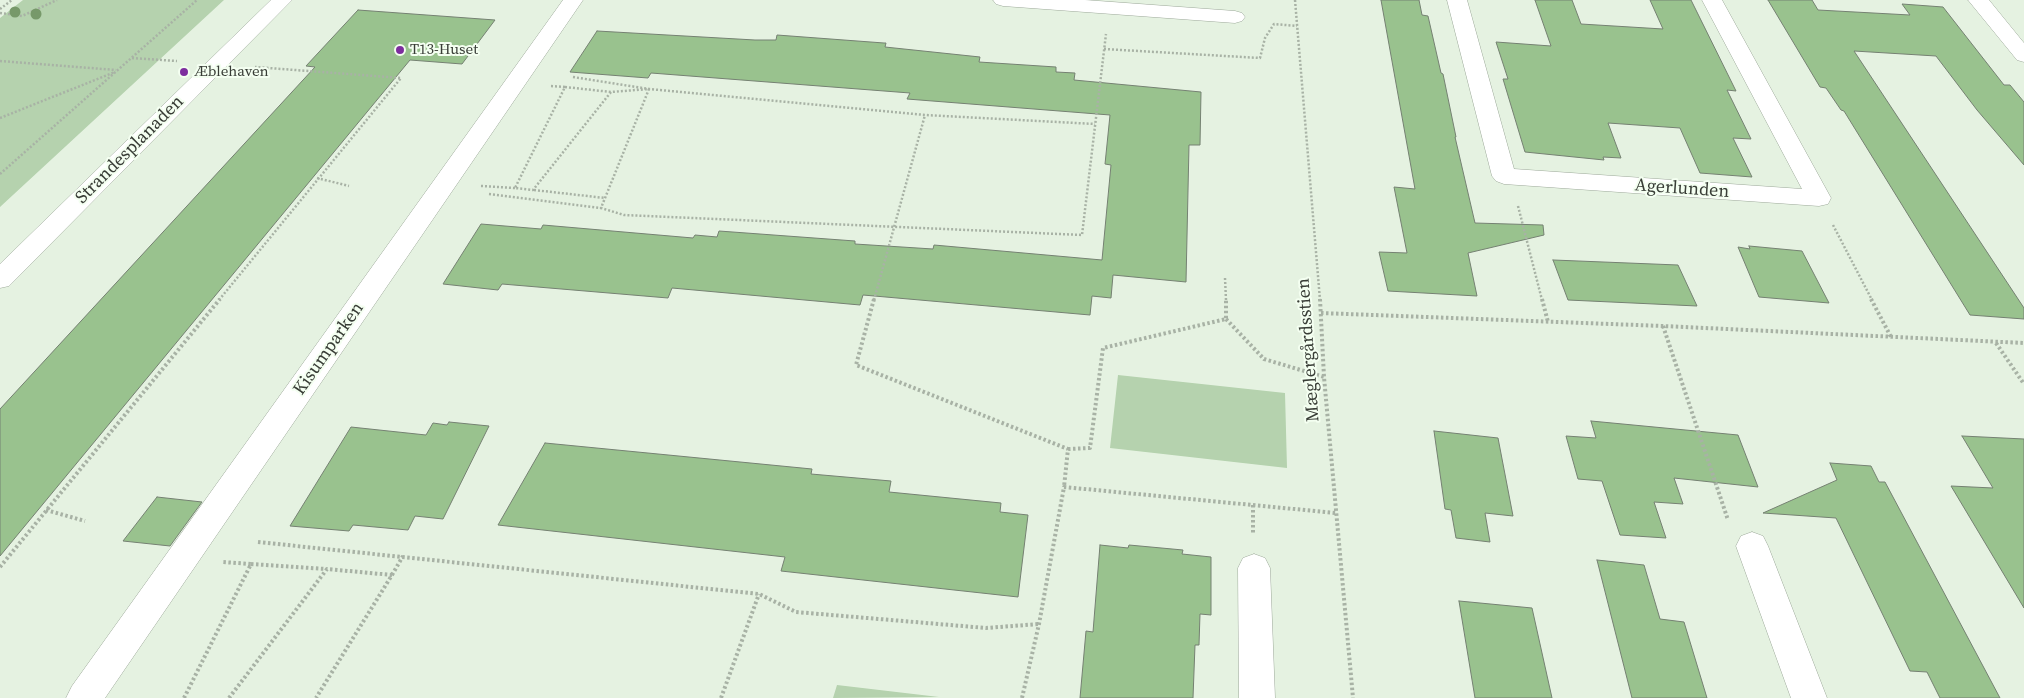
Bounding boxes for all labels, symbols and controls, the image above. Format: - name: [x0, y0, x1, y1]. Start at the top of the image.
- place label: T13-Huset: [410, 41, 478, 59]
- marker: T13-Huset: [394, 44, 406, 56]
- place label: Æblehaven: [194, 63, 269, 81]
- marker: Æblehaven: [178, 66, 190, 78]
- street label: Strandesplanaden: [71, 91, 189, 209]
- street label: Agerlunden: [1634, 175, 1730, 203]
- street label: Mæglergårdsstien: [1293, 278, 1325, 422]
- street label: Kisumparken: [289, 298, 369, 400]

